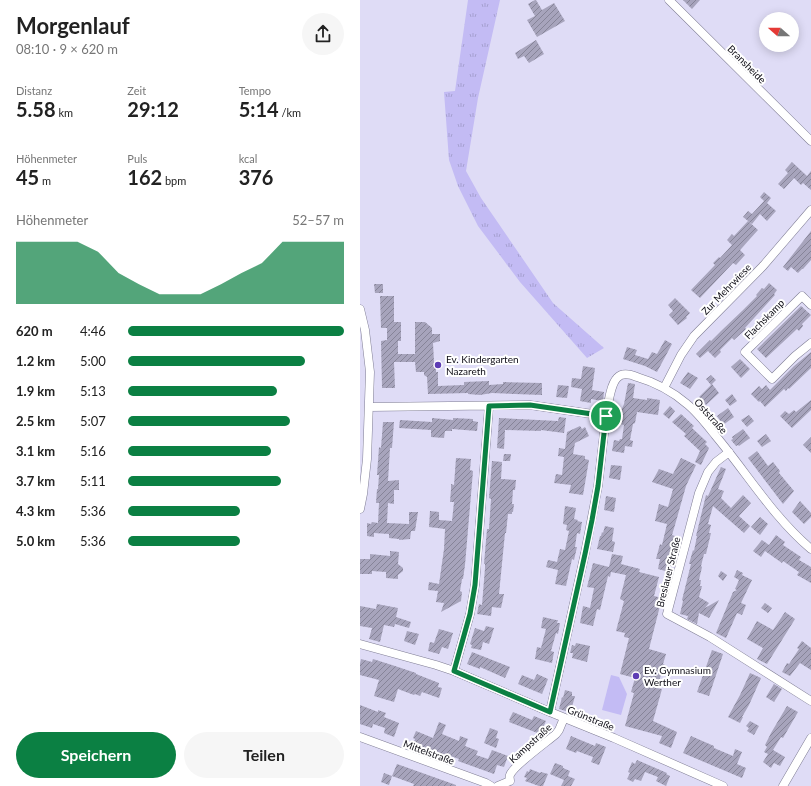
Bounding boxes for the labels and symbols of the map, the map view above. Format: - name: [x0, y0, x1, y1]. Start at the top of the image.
- north arrow: [759, 12, 799, 52]
- street label: Bransheide: [725, 42, 769, 86]
- street label: Zur Mehrwiese: [699, 261, 753, 317]
- street label: Flachskamp: [742, 296, 787, 341]
- place label: Ev. Kindergarten Nazareth: [446, 353, 519, 377]
- marker: Ev. Kindergarten Nazareth: [433, 360, 443, 370]
- street label: Oststraße: [692, 396, 730, 436]
- pin: [589, 399, 623, 433]
- street label: Breslauer Straße: [653, 536, 683, 608]
- place label: Ev. Gymnasium Werther: [644, 664, 711, 688]
- marker: Ev. Gymnasium Werther: [631, 671, 641, 681]
- street label: Grünstraße: [566, 703, 616, 733]
- street label: Kampstraße: [506, 721, 554, 765]
- street label: Mittelstraße: [402, 737, 456, 767]

